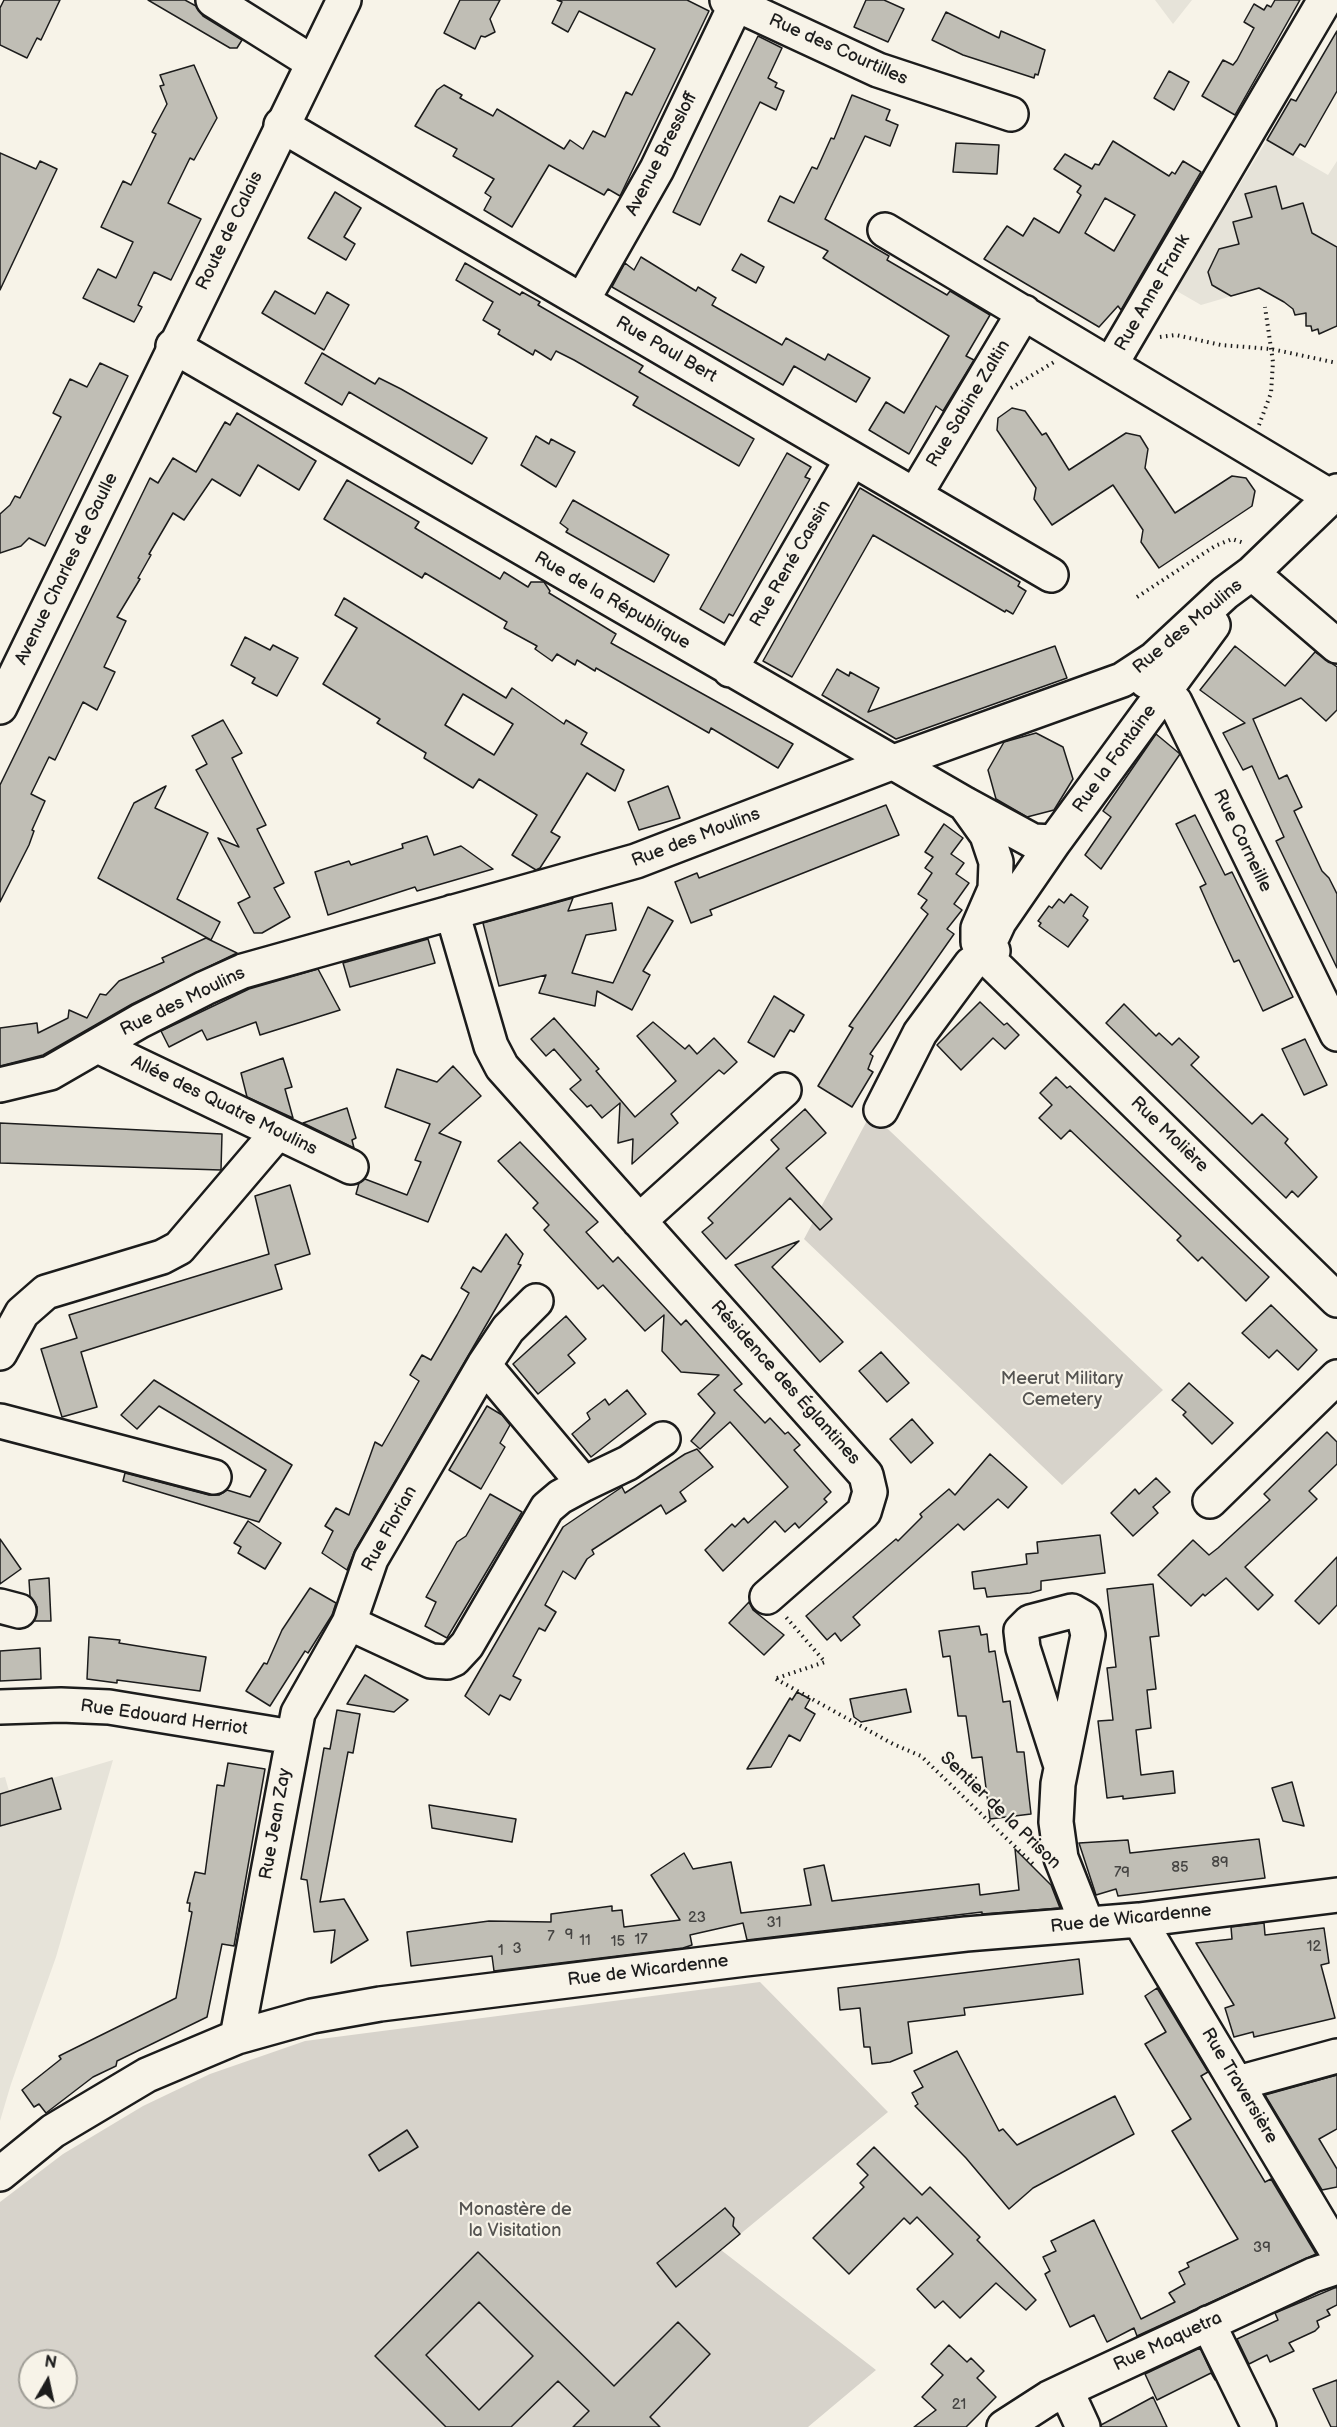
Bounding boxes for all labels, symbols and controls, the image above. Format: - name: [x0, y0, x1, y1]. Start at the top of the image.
- street label: Rue des Courtilles: [765, 10, 911, 90]
- street label: Avenue Bressloff: [621, 88, 703, 220]
- street label: Route de Calais: [192, 168, 268, 294]
- street label: Rue Anne Frank: [1111, 231, 1195, 355]
- street label: Rue Paul Bert: [612, 312, 720, 388]
- street label: Rue Sabine Zaltin: [923, 336, 1015, 472]
- street label: Avenue Charles de Gaulle: [11, 469, 123, 669]
- street label: Rue René Cassin: [746, 497, 836, 631]
- street label: Rue de la République: [530, 547, 694, 655]
- street label: Rue des Moulins: [1129, 575, 1247, 679]
- street label: Rue la Fontaine: [1069, 701, 1161, 817]
- street label: Rue Corneille: [1208, 786, 1276, 896]
- street label: Rue des Moulins: [629, 804, 763, 872]
- street label: Rue des Moulins: [117, 962, 249, 1042]
- street label: Allée des Quatre Moulins: [127, 1052, 321, 1160]
- street label: Rue Molière: [1126, 1093, 1212, 1177]
- street label: Résidence des Églantines: [706, 1297, 864, 1469]
- park label: Meerut Military Cemetery: [1001, 1368, 1123, 1410]
- street label: Rue Florian: [358, 1483, 422, 1575]
- street label: Rue Edouard Herriot: [79, 1696, 249, 1740]
- street label: Sentier de la Prison: [935, 1748, 1065, 1874]
- street label: Rue Jean Zay: [256, 1767, 296, 1881]
- house number: 89: [1211, 1854, 1229, 1872]
- house number: 85: [1171, 1859, 1189, 1877]
- house number: 79: [1114, 1864, 1130, 1882]
- street label: Rue de Wicardenne: [1049, 1900, 1213, 1938]
- house number: 23: [688, 1909, 706, 1927]
- house number: 31: [766, 1914, 782, 1932]
- house number: 9: [565, 1926, 573, 1944]
- house number: 7: [547, 1928, 555, 1946]
- house number: 17: [634, 1931, 648, 1949]
- house number: 11: [579, 1932, 591, 1950]
- house number: 15: [611, 1933, 625, 1951]
- house number: 12: [1307, 1938, 1321, 1956]
- house number: 3: [512, 1940, 522, 1958]
- house number: 1: [498, 1942, 504, 1960]
- street label: Rue de Wicardenne: [566, 1950, 730, 1992]
- street label: Rue Traversière: [1196, 2024, 1282, 2148]
- park label: Monastère de la Visitation: [458, 2199, 572, 2242]
- house number: 39: [1253, 2239, 1271, 2257]
- street label: Rue Maquetra: [1110, 2307, 1226, 2377]
- north arrow: [18, 2349, 78, 2409]
- text: N: [43, 2352, 58, 2373]
- house number: 21: [952, 2396, 966, 2414]

